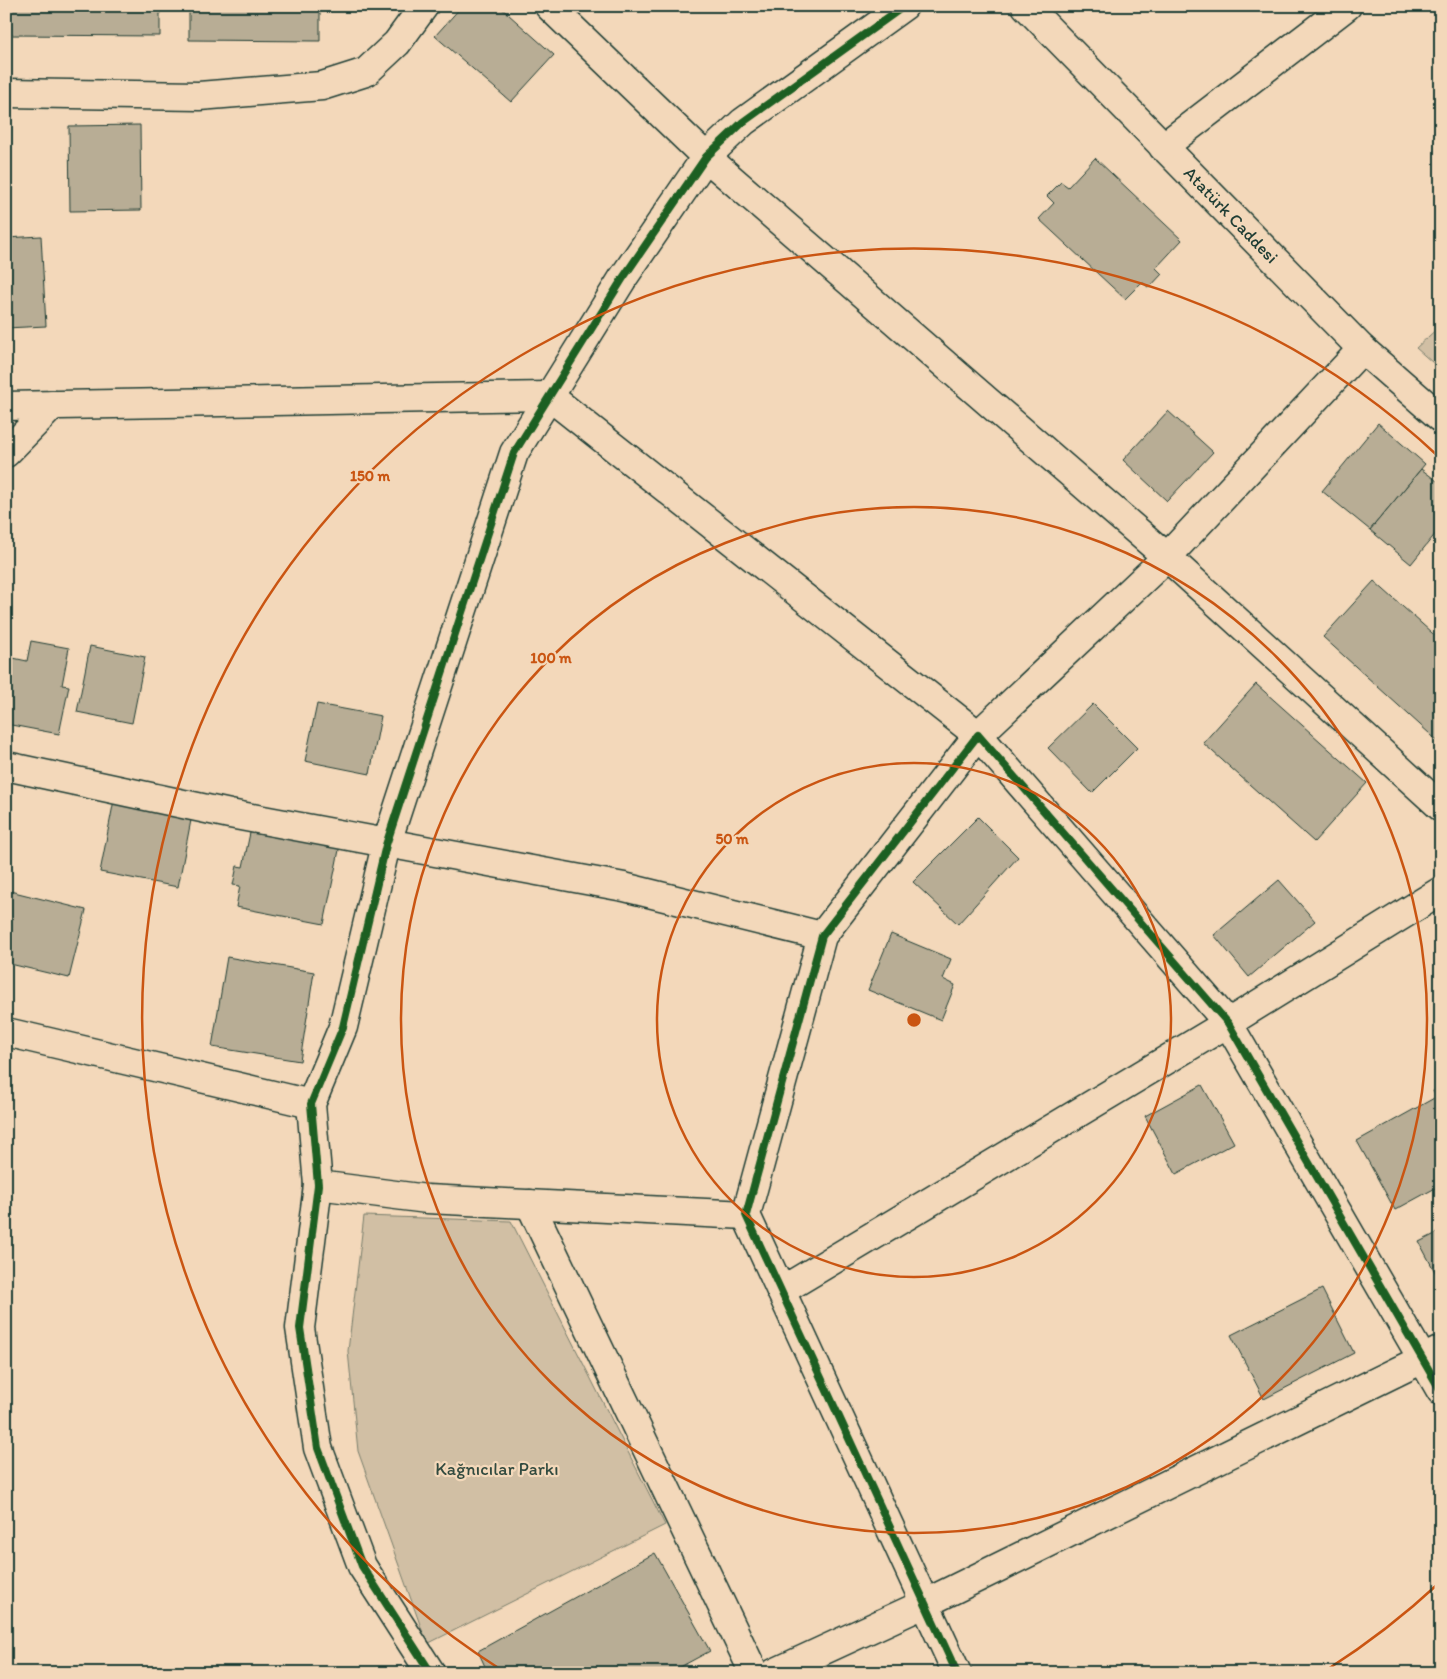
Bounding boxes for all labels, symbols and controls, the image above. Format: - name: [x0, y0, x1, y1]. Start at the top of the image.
- street label: Atatürk Caddesi: [1179, 162, 1283, 268]
- text: 150 m: [350, 467, 390, 485]
- text: 100 m: [530, 649, 572, 667]
- text: 50 m: [715, 830, 749, 848]
- centre of rings: [905, 1011, 923, 1029]
- park label: Kağnıcılar Parkı: [435, 1458, 559, 1480]

